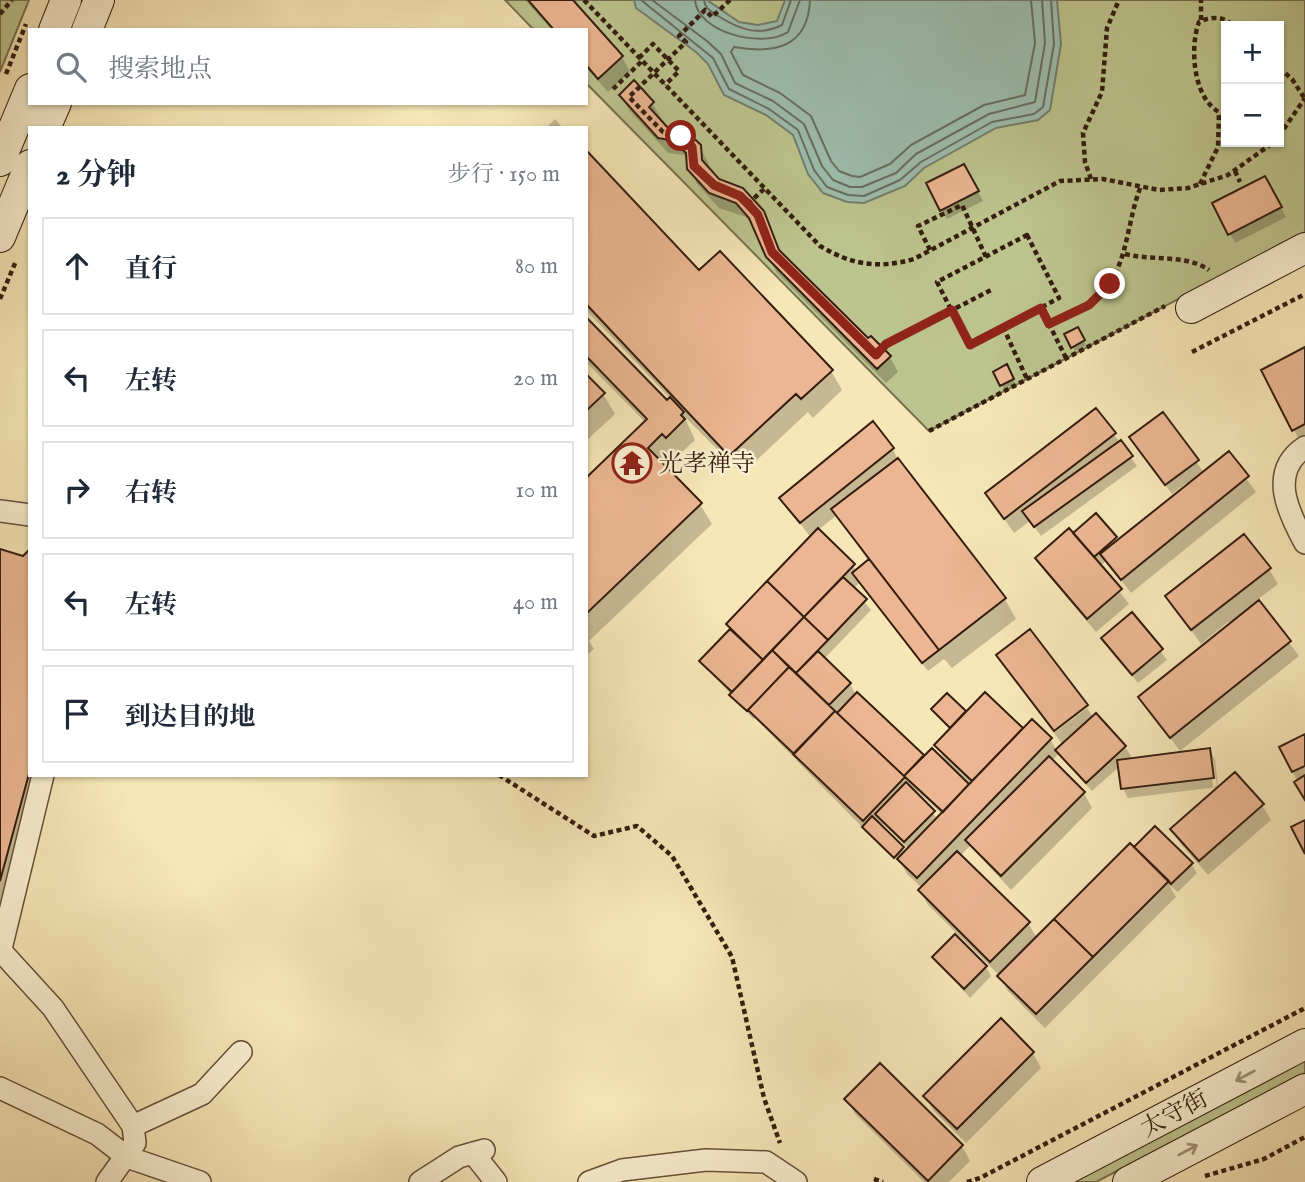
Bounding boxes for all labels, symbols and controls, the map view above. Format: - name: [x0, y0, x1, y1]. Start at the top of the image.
- map controls: [1221, 21, 1284, 147]
- button: +: [1221, 21, 1284, 84]
- search box: [28, 28, 588, 105]
- icon: search: [52, 48, 90, 86]
- text: 搜索地点: [108, 53, 212, 86]
- button: −: [1221, 84, 1284, 147]
- route start: [665, 120, 696, 151]
- text: 2 分钟: [56, 157, 137, 195]
- text: 步行 · 150 m: [448, 160, 560, 189]
- icon: ahead: [58, 247, 96, 285]
- text: 80 m: [515, 252, 558, 281]
- text: 直行: [125, 253, 177, 286]
- route end: [1094, 268, 1125, 299]
- icon: left: [58, 359, 96, 397]
- text: 20 m: [513, 364, 558, 393]
- text: 左转: [125, 365, 177, 398]
- temple icon: 光孝禅寺: [611, 442, 653, 484]
- place label: 光孝禅寺: [659, 449, 755, 480]
- icon: right: [58, 471, 96, 509]
- text: 10 m: [515, 476, 558, 505]
- text: 右转: [125, 477, 177, 510]
- icon: left: [58, 583, 96, 621]
- text: 40 m: [513, 588, 558, 617]
- text: 左转: [125, 589, 177, 622]
- icon: arrive: [58, 695, 96, 733]
- text: 到达目的地: [125, 701, 255, 734]
- one-way arrow: [1235, 1069, 1255, 1083]
- street label: 太守街: [1136, 1084, 1214, 1145]
- one-way arrow: [1177, 1143, 1198, 1156]

